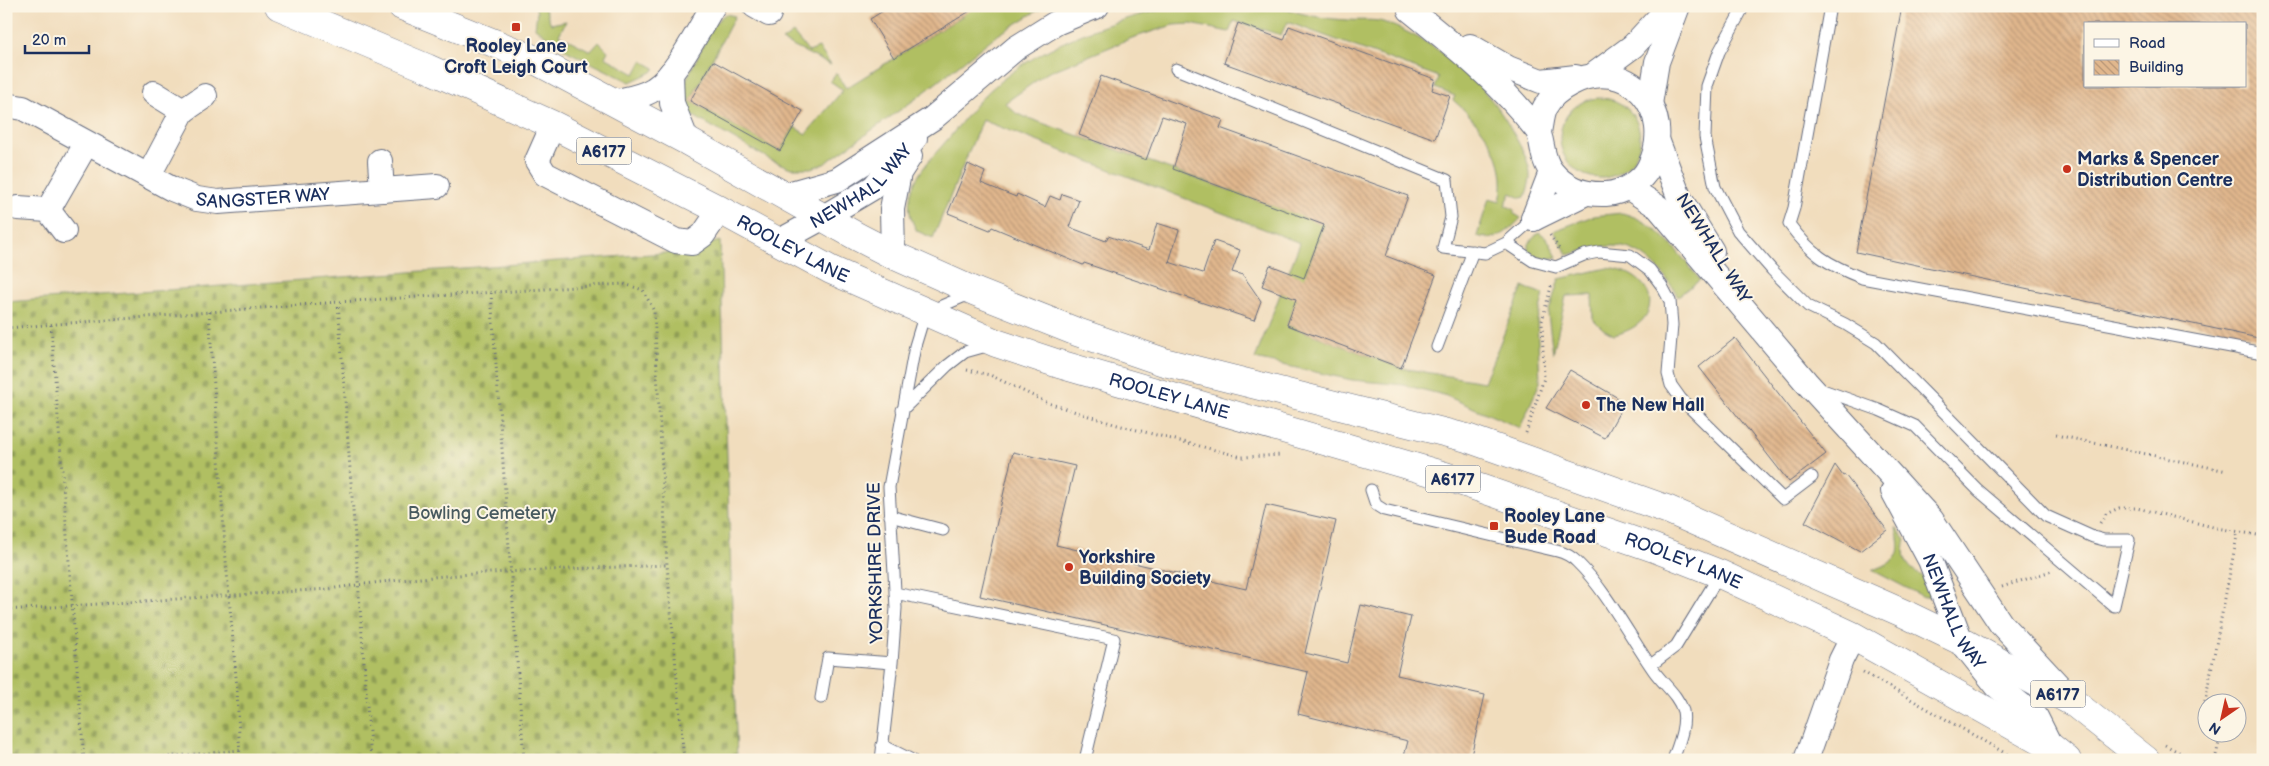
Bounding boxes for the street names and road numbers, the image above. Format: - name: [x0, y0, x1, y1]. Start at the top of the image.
- road number: A6177: [576, 138, 632, 164]
- street label: NEWHALL WAY: [807, 139, 917, 233]
- street label: SANGSTER WAY: [195, 184, 331, 213]
- street label: NEWHALL WAY: [1671, 189, 1756, 307]
- street label: ROOLEY LANE: [733, 211, 852, 288]
- street label: ROOLEY LANE: [1106, 369, 1232, 424]
- road number: A6177: [1426, 466, 1480, 492]
- street label: YORKSHIRE DRIVE: [864, 482, 887, 645]
- street label: ROOLEY LANE: [1622, 529, 1745, 594]
- street label: NEWHALL WAY: [1918, 551, 1990, 674]
- road number: A6177: [2030, 681, 2086, 708]

